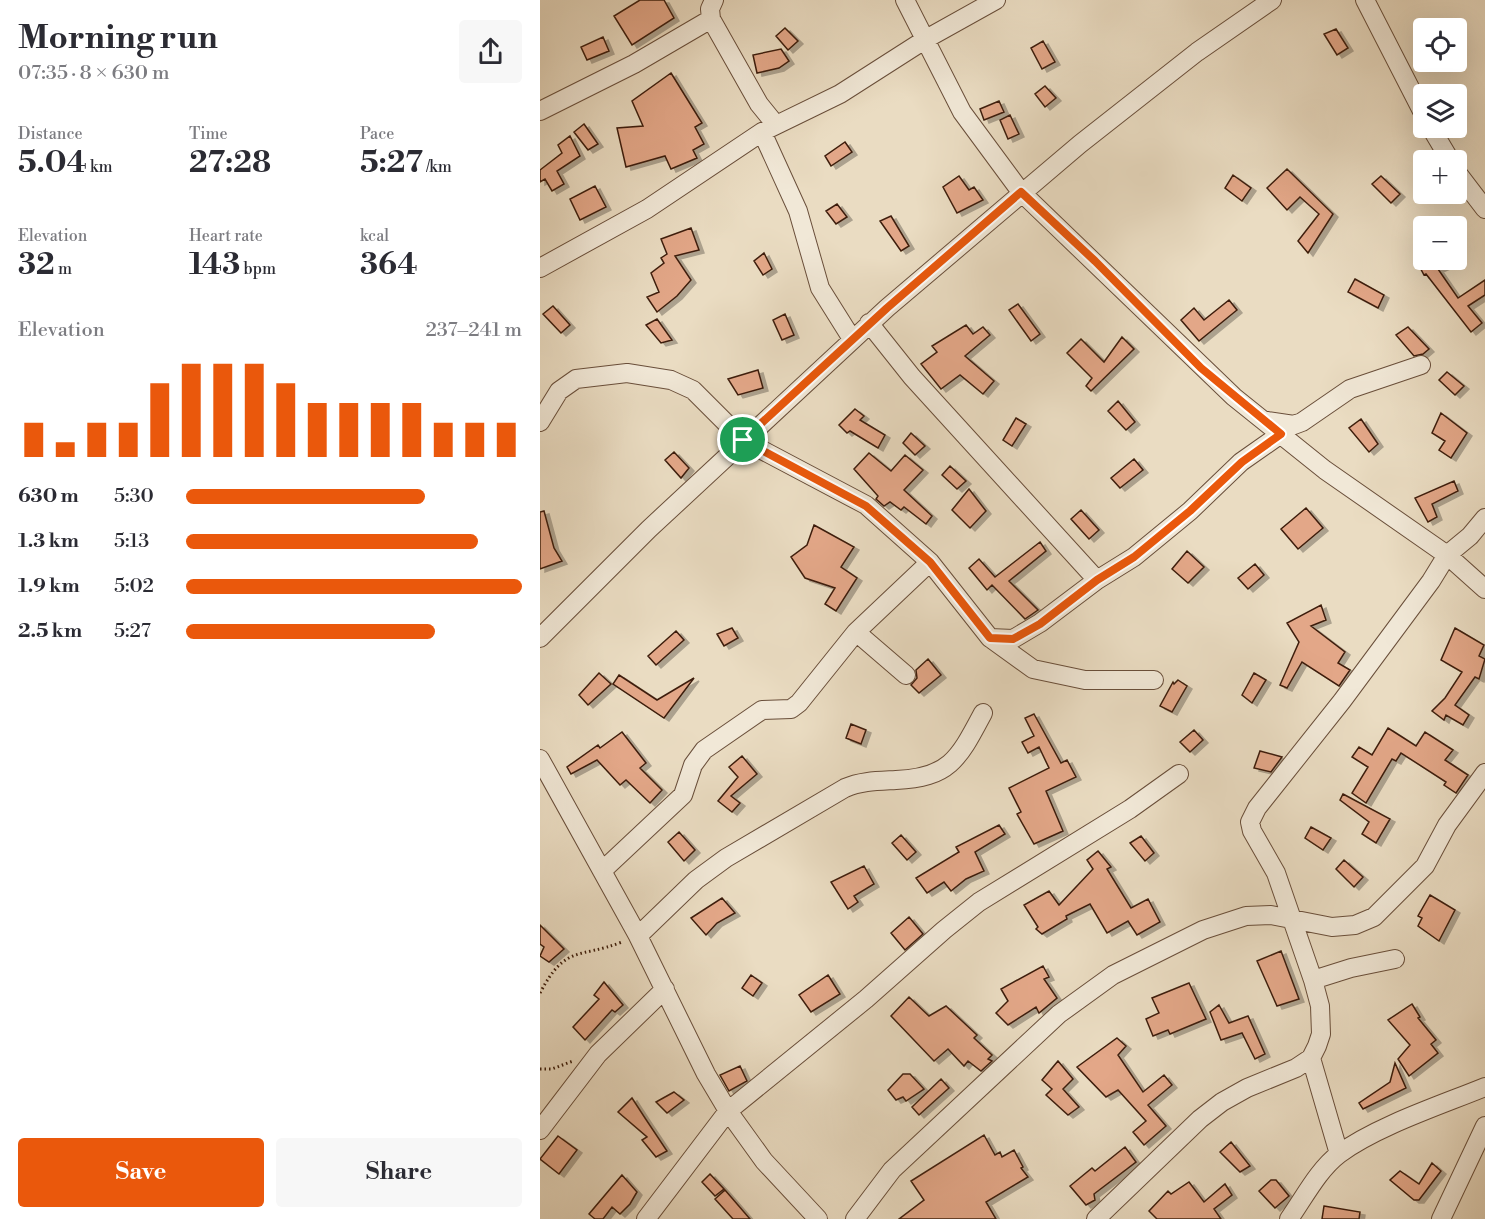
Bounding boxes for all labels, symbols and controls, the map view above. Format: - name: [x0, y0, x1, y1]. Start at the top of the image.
- text: Morning run: [18, 18, 218, 59]
- map controls: [1413, 18, 1467, 270]
- button: locate: [1413, 18, 1467, 72]
- button: share: [459, 20, 522, 83]
- text: 07:35 · 8 × 630 m: [18, 61, 170, 86]
- button: layers: [1413, 84, 1467, 138]
- text: Distance: [18, 124, 83, 144]
- text: Time: [189, 124, 228, 144]
- text: Pace: [360, 124, 394, 144]
- text: 5.04: [18, 144, 87, 182]
- text: 27:28: [189, 144, 271, 182]
- text: 5:27: [360, 144, 423, 182]
- button: +: [1413, 150, 1467, 204]
- text: km: [87, 157, 112, 177]
- text: /km: [423, 157, 452, 177]
- button: −: [1413, 216, 1467, 270]
- text: Elevation: [18, 226, 87, 246]
- text: Heart rate: [189, 226, 263, 246]
- text: kcal: [360, 226, 389, 246]
- text: 32: [18, 246, 55, 284]
- text: 143: [189, 246, 240, 284]
- text: 364: [360, 246, 418, 284]
- text: m: [55, 259, 72, 279]
- text: bpm: [240, 259, 276, 279]
- text: Elevation: [18, 318, 105, 343]
- text: 237–241 m: [425, 318, 522, 343]
- pin: [717, 414, 768, 465]
- icon: arrive: [726, 423, 759, 456]
- text: 630 m: [18, 484, 79, 509]
- text: 5:30: [114, 484, 154, 509]
- text: 1.3 km: [18, 529, 79, 554]
- text: 5:13: [114, 529, 149, 554]
- text: 1.9 km: [18, 574, 80, 599]
- text: 5:02: [114, 574, 154, 599]
- text: 2.5 km: [18, 619, 82, 644]
- text: 5:27: [114, 619, 151, 644]
- button: Save: [18, 1138, 264, 1207]
- button: Share: [276, 1138, 522, 1207]

